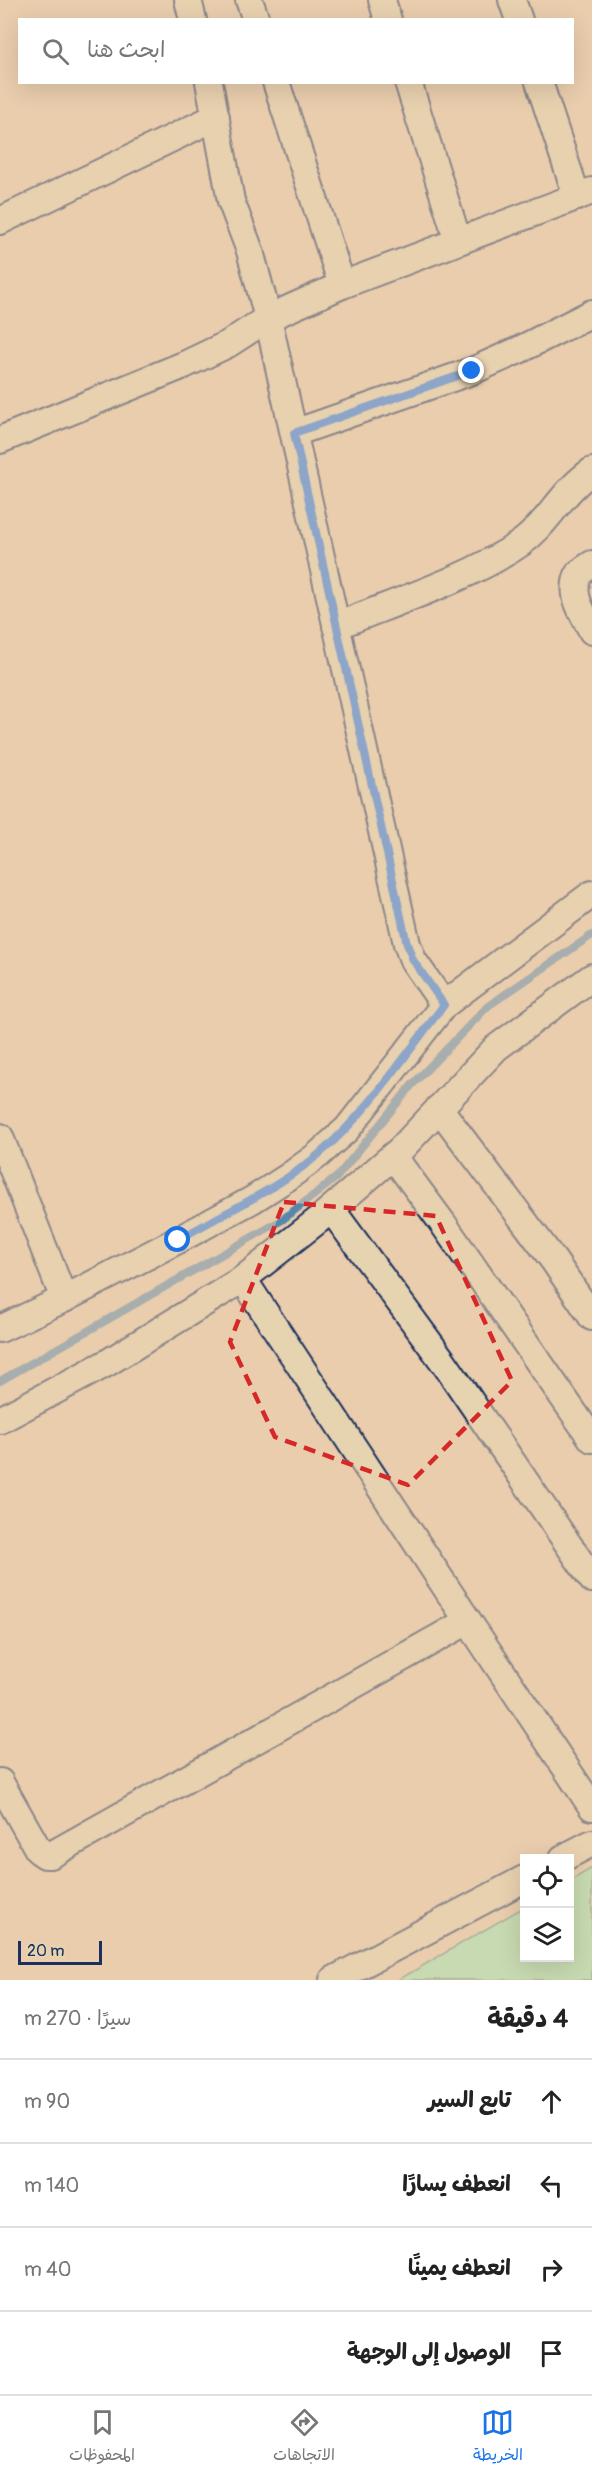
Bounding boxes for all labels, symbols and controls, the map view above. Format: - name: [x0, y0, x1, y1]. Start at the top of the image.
- search box: [18, 18, 574, 84]
- icon: search: [39, 35, 72, 68]
- text: ابحث هنا: [87, 36, 165, 64]
- route end: [458, 357, 484, 383]
- route start: [164, 1226, 190, 1252]
- map controls: [520, 1854, 574, 1962]
- button: locate: [520, 1854, 574, 1908]
- button: layers: [520, 1908, 574, 1962]
- scale bar: [18, 1938, 102, 1966]
- text: 20 m: [27, 1941, 65, 1961]
- text: 4 دقيقة: [487, 2003, 568, 2035]
- text: سيرًا · 270 m: [24, 2006, 131, 2031]
- icon: ahead: [535, 2085, 568, 2118]
- text: تابع السير: [428, 2086, 511, 2114]
- text: 90 m: [24, 2089, 70, 2114]
- icon: left: [535, 2169, 568, 2202]
- text: انعطف يسارًا: [402, 2170, 511, 2198]
- text: 140 m: [24, 2173, 79, 2198]
- icon: right: [535, 2253, 568, 2286]
- text: انعطف يمينًا: [408, 2254, 511, 2282]
- text: 40 m: [24, 2257, 71, 2282]
- icon: arrive: [535, 2337, 568, 2370]
- text: الوصول إلى الوجهة: [347, 2338, 511, 2366]
- tab: المحفوظات: [69, 2406, 135, 2469]
- tab: الاتجاهات: [273, 2406, 335, 2469]
- tab: الخريطة: [473, 2406, 523, 2469]

